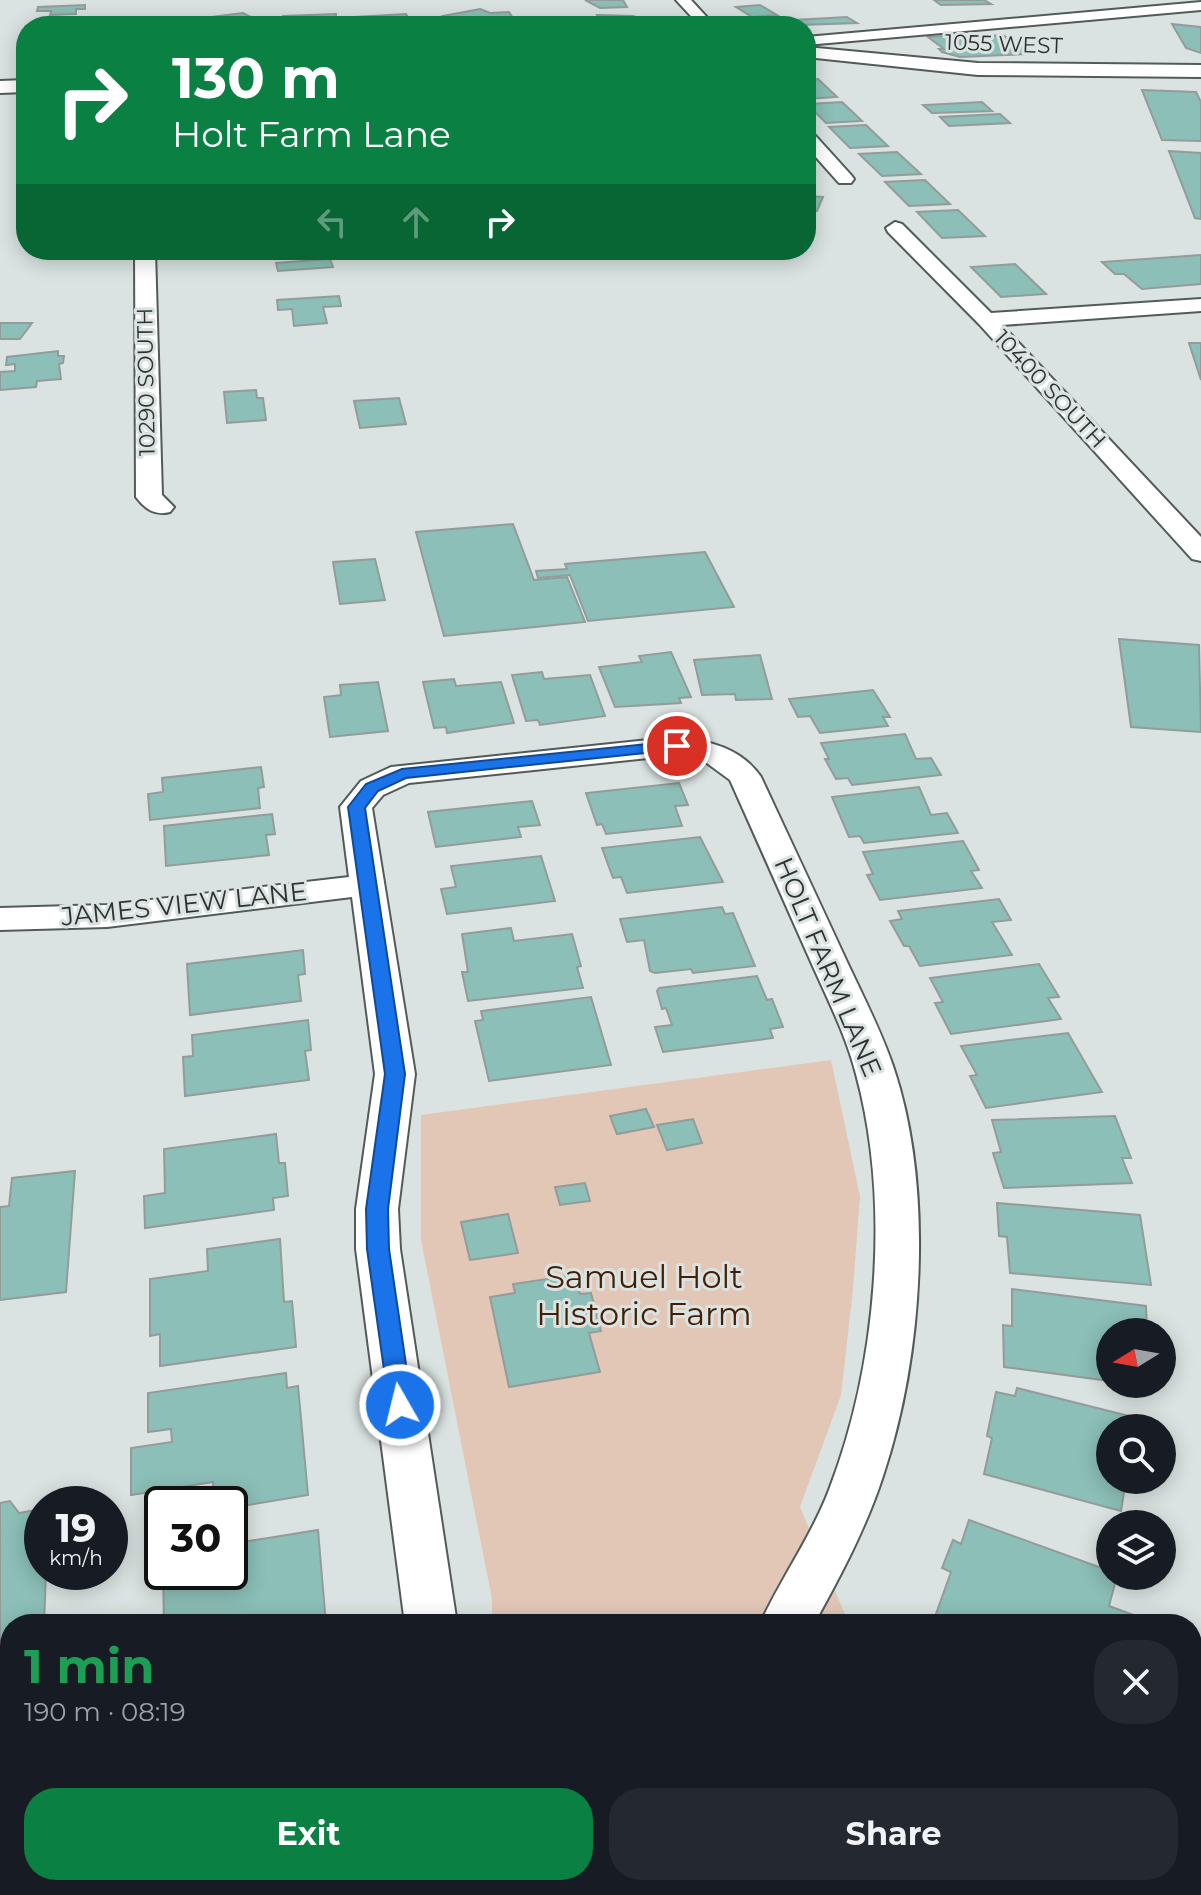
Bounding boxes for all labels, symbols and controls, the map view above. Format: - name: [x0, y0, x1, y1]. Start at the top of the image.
- street label: 1055 WEST: [945, 28, 1064, 60]
- text: 130 m: [172, 44, 340, 112]
- icon: right: [40, 48, 144, 152]
- text: Holt Farm Lane: [172, 112, 451, 156]
- icon: left: [310, 200, 354, 244]
- icon: ahead: [394, 200, 438, 244]
- icon: right: [478, 200, 522, 244]
- street label: 10290 SOUTH: [131, 308, 161, 456]
- street label: 10400 SOUTH: [988, 324, 1112, 454]
- pin: [643, 712, 711, 780]
- icon: arrive: [655, 724, 699, 768]
- street label: HOLT FARM LANE: [767, 853, 889, 1081]
- street label: JAMES VIEW LANE: [58, 875, 309, 933]
- park label: Samuel Holt Historic Farm: [536, 1257, 752, 1333]
- north arrow: [1096, 1318, 1176, 1398]
- map controls: [1096, 1318, 1176, 1590]
- position arrow: [358, 1363, 442, 1447]
- button: search: [1096, 1414, 1176, 1494]
- speed limit sign: 30: [144, 1486, 248, 1590]
- text: 19: [55, 1503, 97, 1552]
- button: layers: [1096, 1510, 1176, 1590]
- text: km/h: [49, 1546, 103, 1570]
- text: 1 min: [24, 1637, 154, 1695]
- button: close: [1094, 1640, 1178, 1724]
- text: 190 m · 08:19: [24, 1696, 186, 1728]
- button: Exit: [24, 1788, 593, 1880]
- button: Share: [609, 1788, 1178, 1880]

